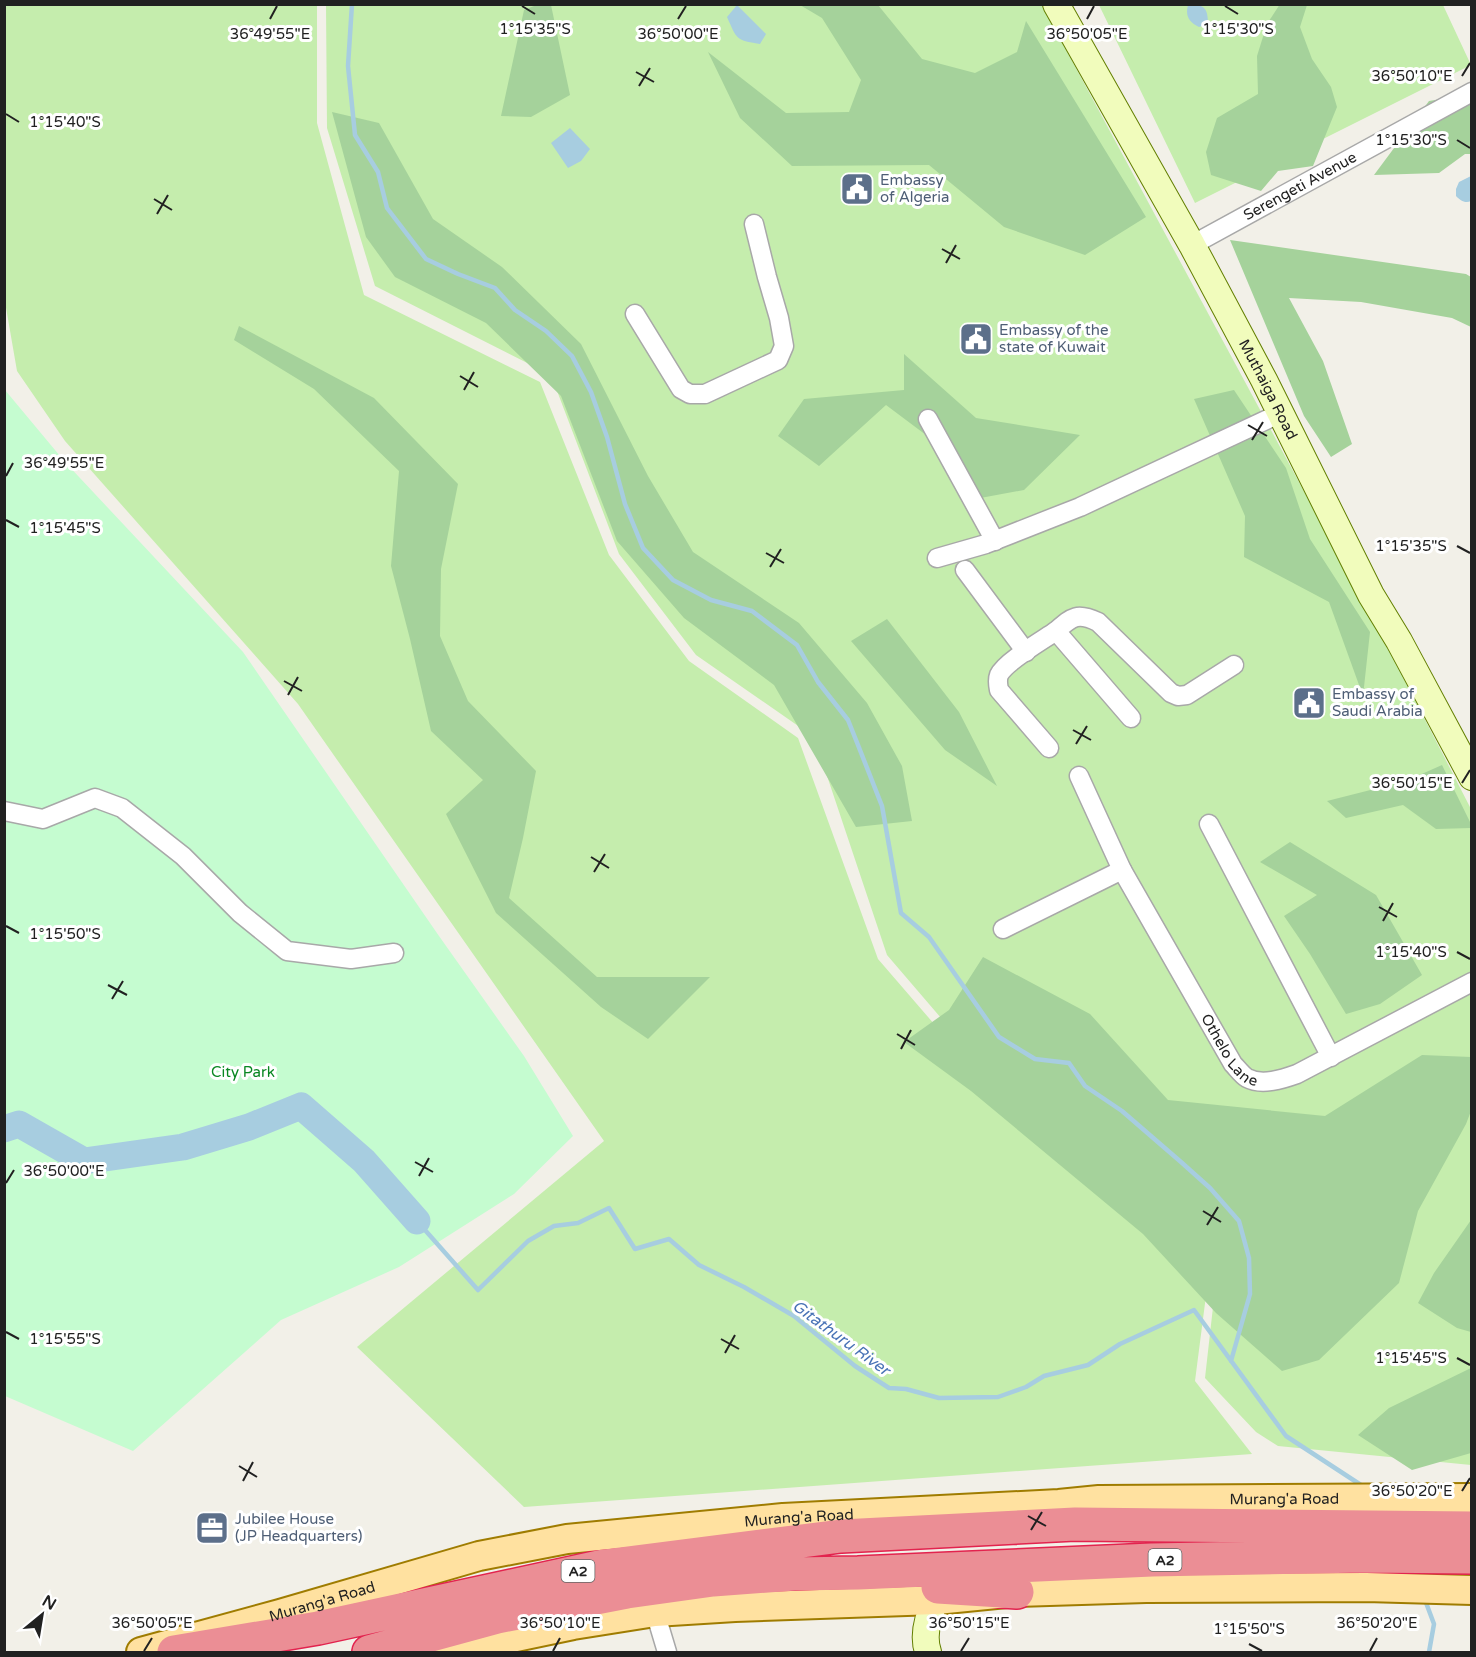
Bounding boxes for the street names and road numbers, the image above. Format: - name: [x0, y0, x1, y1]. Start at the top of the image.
- street label: Serengeti Avenue: [1240, 148, 1360, 224]
- street label: Muthaiga Road: [1235, 336, 1301, 442]
- street label: Othelo Lane: [1197, 1011, 1260, 1090]
- street label: Murang'a Road: [1230, 1490, 1339, 1508]
- street label: Murang'a Road: [743, 1505, 854, 1531]
- road number: A2: [1148, 1549, 1182, 1571]
- road number: A2: [562, 1560, 594, 1582]
- street label: Murang'a Road: [267, 1578, 377, 1626]

